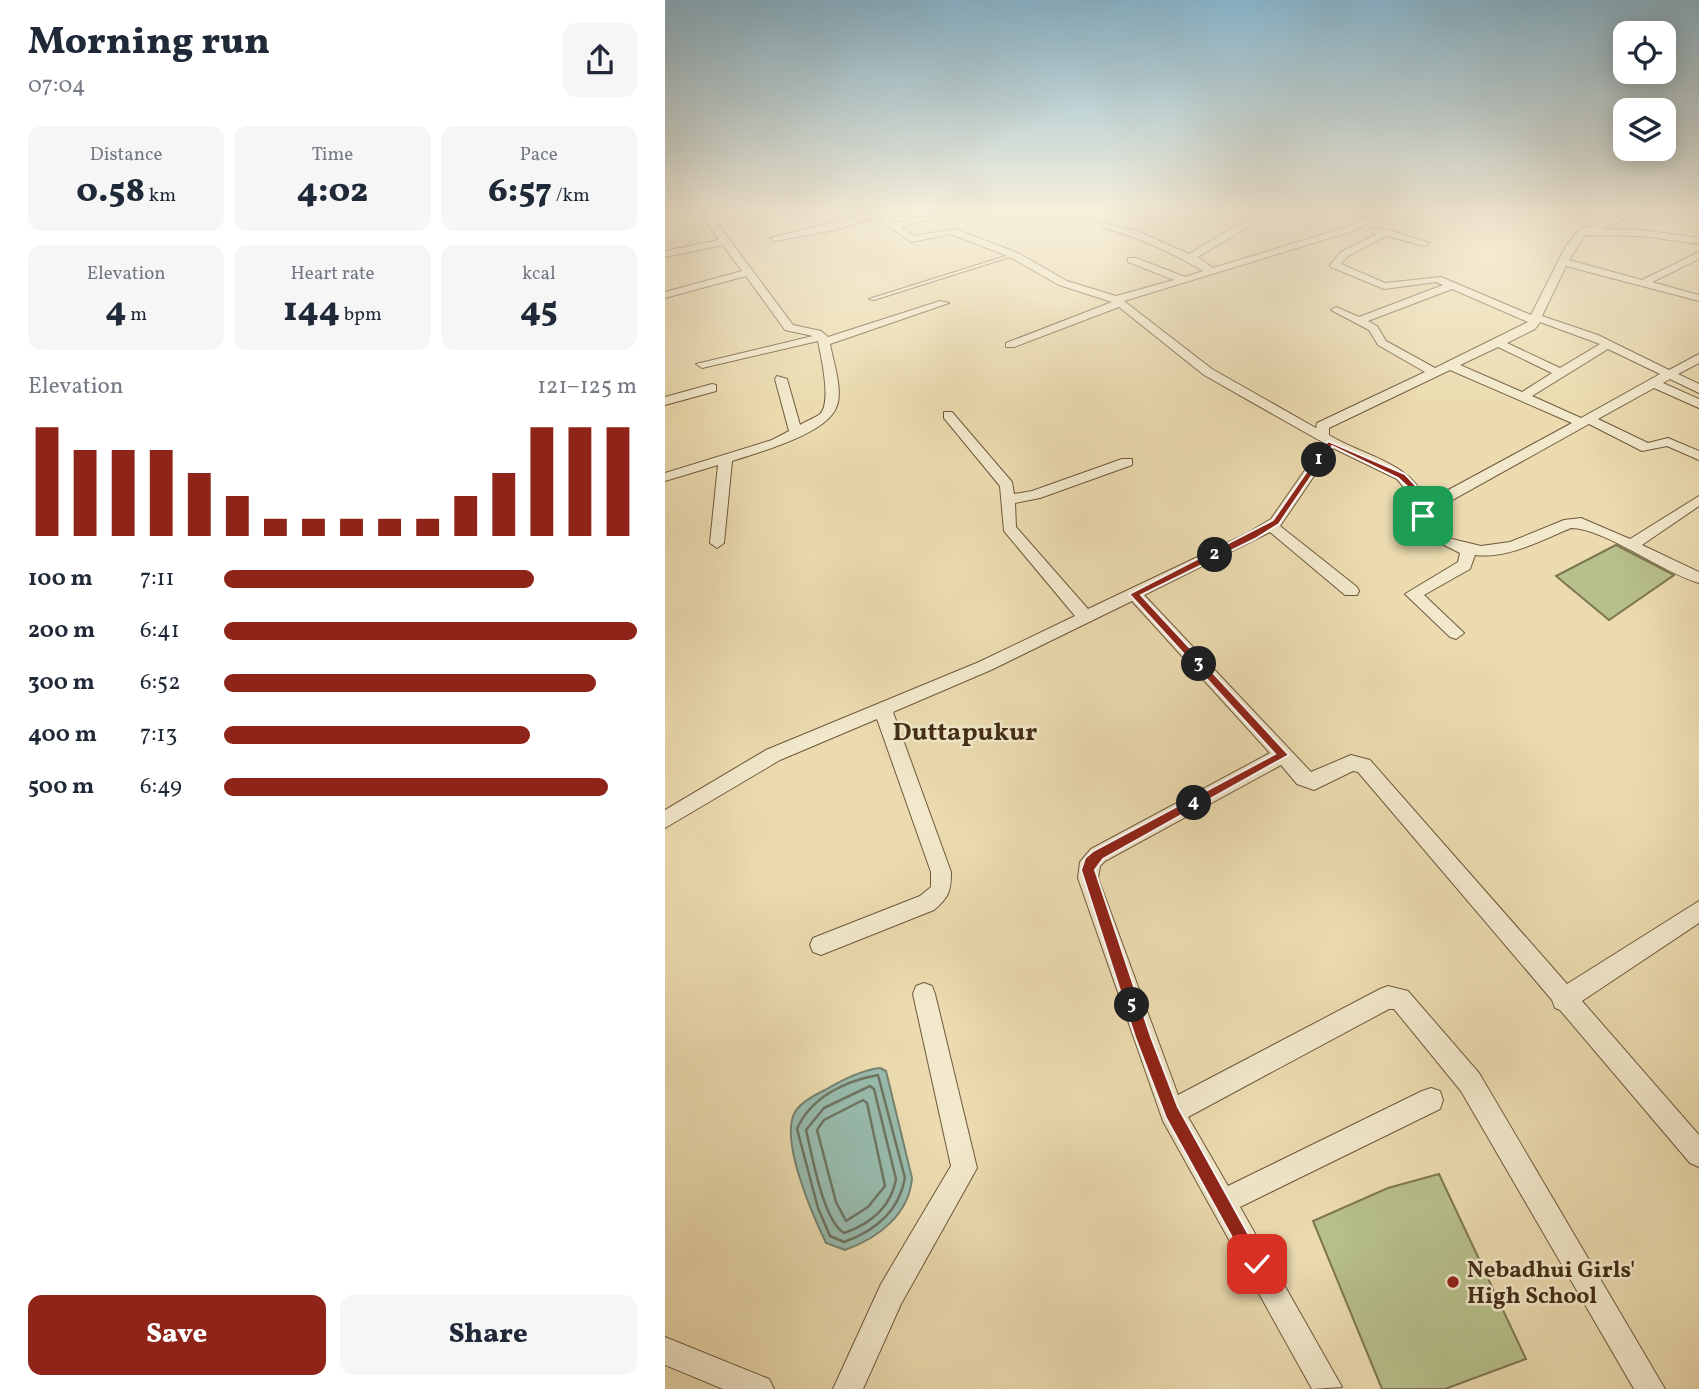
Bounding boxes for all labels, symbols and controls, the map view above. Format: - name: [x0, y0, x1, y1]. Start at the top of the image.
- text: Morning run: [28, 17, 270, 70]
- map controls: [1613, 21, 1676, 161]
- button: locate: [1613, 21, 1676, 84]
- button: share: [563, 23, 637, 97]
- text: 07:04: [28, 70, 85, 102]
- button: layers: [1613, 98, 1676, 161]
- text: Distance: [90, 142, 163, 168]
- text: Time: [312, 142, 353, 168]
- text: Pace: [520, 142, 558, 168]
- text: 0.58: [76, 168, 145, 216]
- text: 4:02: [297, 168, 368, 216]
- text: 6:57: [488, 168, 552, 216]
- text: km: [145, 183, 176, 209]
- text: /km: [552, 183, 590, 209]
- text: Elevation: [87, 261, 166, 287]
- text: Heart rate: [291, 261, 374, 287]
- text: kcal: [522, 261, 556, 287]
- text: 4: [105, 287, 126, 335]
- text: 144: [283, 287, 340, 335]
- text: 45: [520, 287, 558, 335]
- text: m: [126, 302, 147, 328]
- text: bpm: [340, 302, 382, 328]
- text: Elevation: [28, 371, 124, 403]
- text: 121–125 m: [537, 371, 637, 403]
- pin: 1: [1301, 442, 1337, 477]
- text: 1: [1315, 446, 1322, 472]
- pin: [1393, 486, 1453, 546]
- icon: arrive: [1404, 497, 1442, 535]
- pin: 2: [1197, 538, 1233, 572]
- text: 2: [1210, 541, 1219, 567]
- text: 100 m: [28, 563, 93, 595]
- text: 7:11: [140, 563, 174, 595]
- text: 200 m: [28, 615, 95, 647]
- text: 6:41: [140, 615, 180, 647]
- pin: 3: [1181, 646, 1217, 682]
- text: 3: [1194, 650, 1203, 676]
- text: 300 m: [28, 667, 95, 699]
- text: 6:52: [140, 667, 180, 699]
- district label: Duttapukur: [893, 715, 1037, 751]
- text: 400 m: [28, 719, 97, 751]
- text: 7:13: [140, 719, 177, 751]
- text: 500 m: [28, 771, 94, 803]
- text: 6:49: [140, 771, 182, 803]
- pin: 4: [1177, 786, 1211, 820]
- text: 4: [1188, 789, 1199, 815]
- pin: 5: [1114, 988, 1149, 1023]
- text: 5: [1127, 991, 1136, 1017]
- pin: [1227, 1234, 1287, 1294]
- icon: check: [1238, 1245, 1276, 1283]
- place label: Nebadhui Girls' High School: [1467, 1255, 1635, 1313]
- marker: Nebadhui Girls' High School: [1445, 1274, 1461, 1290]
- button: Save: [28, 1295, 326, 1375]
- button: Share: [340, 1295, 637, 1375]

